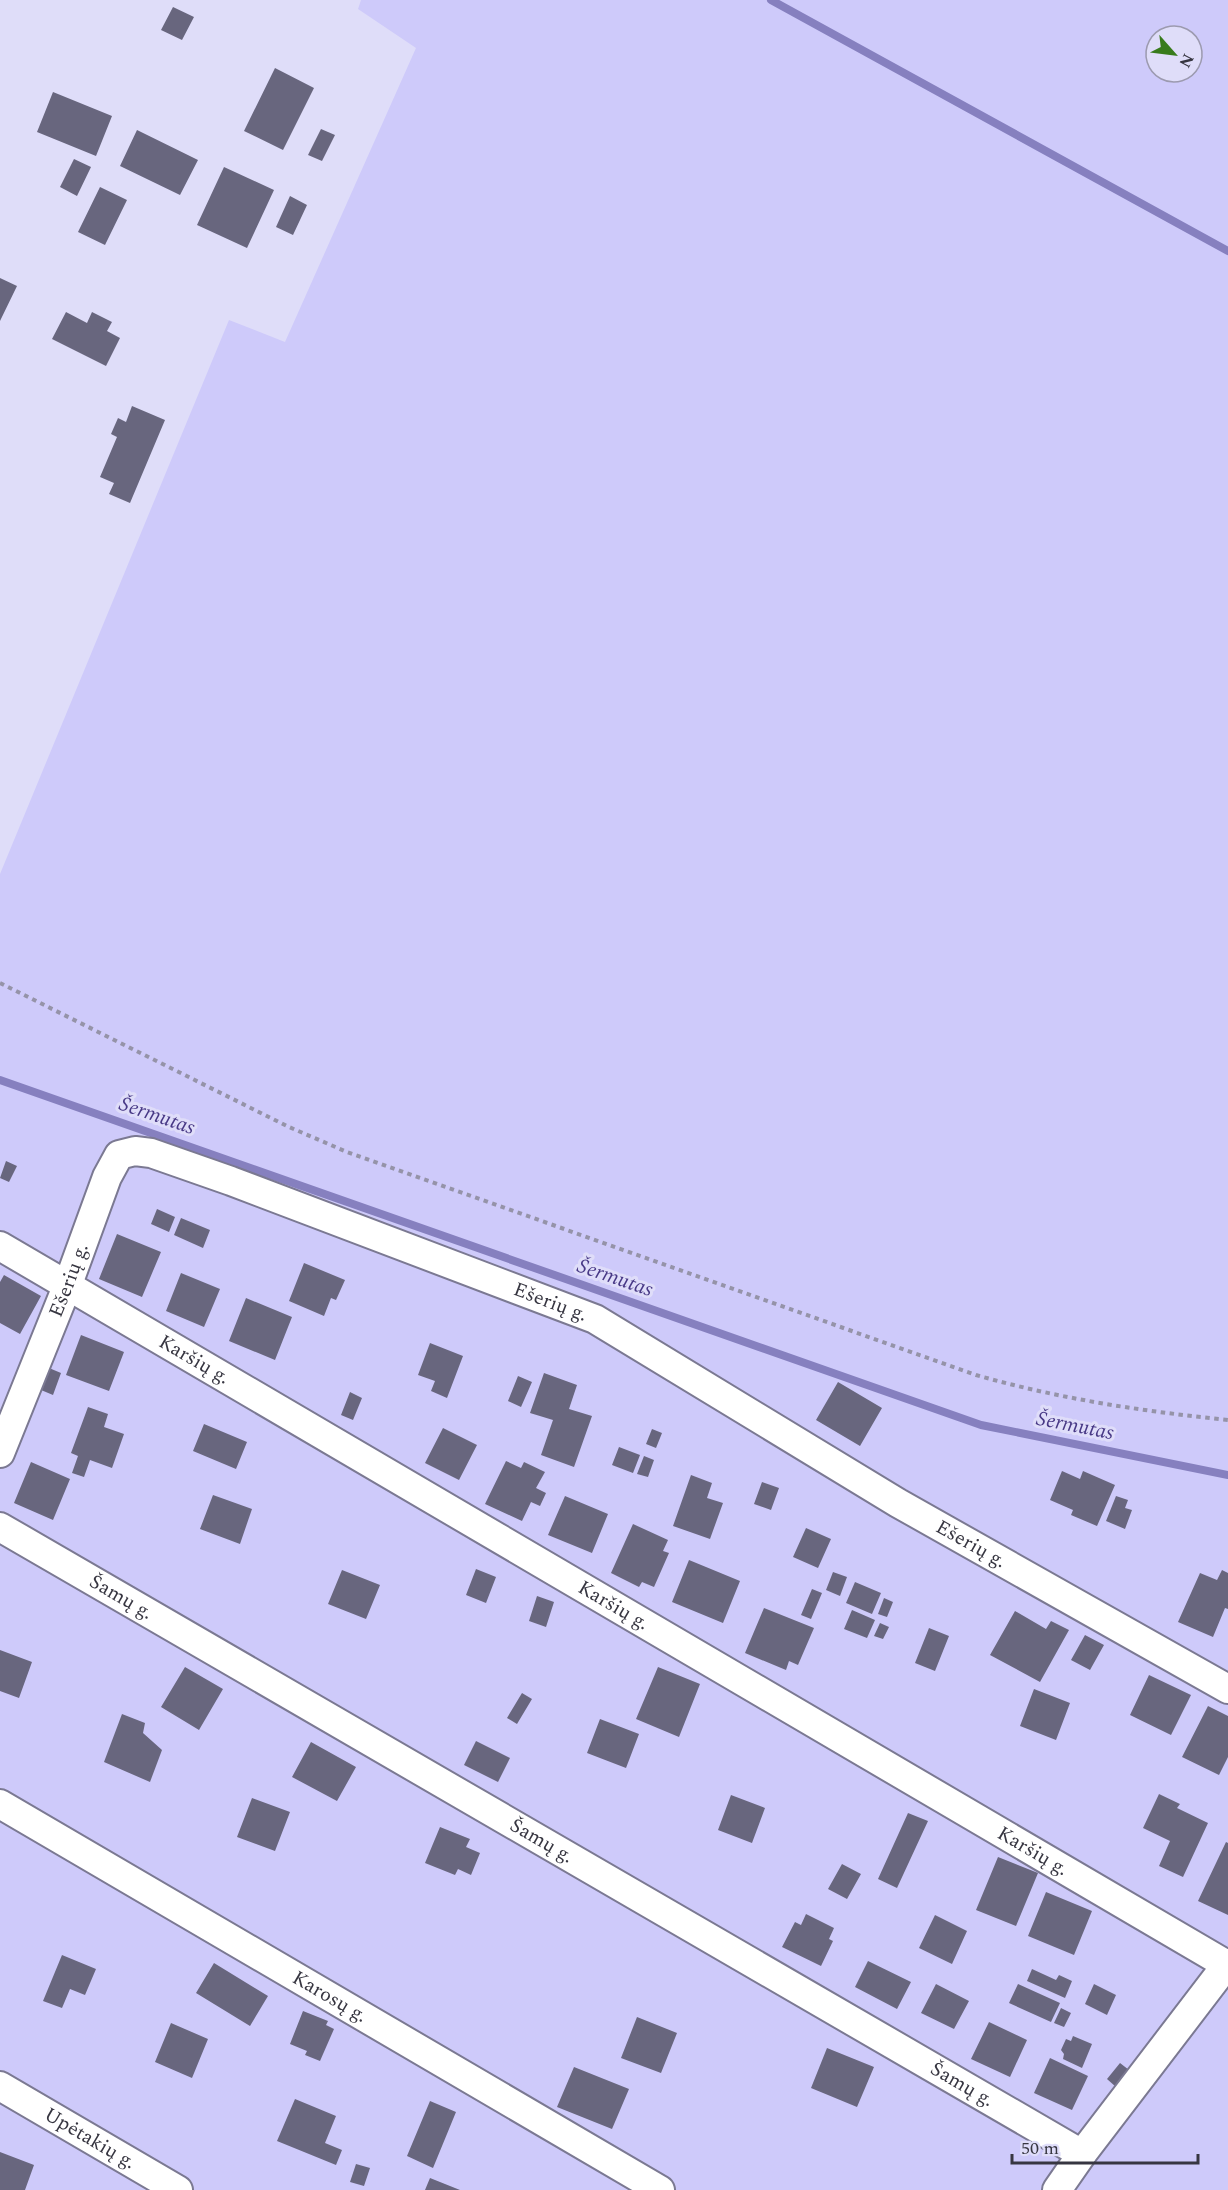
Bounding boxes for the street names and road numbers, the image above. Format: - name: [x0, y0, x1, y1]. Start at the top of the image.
- street label: Ešerių g.: [41, 1239, 97, 1322]
- street label: Ešerių g.: [509, 1274, 592, 1330]
- street label: Karšių g.: [153, 1327, 235, 1392]
- street label: Ešerių g.: [930, 1512, 1012, 1576]
- street label: Šamų g.: [84, 1567, 159, 1628]
- street label: Karšių g.: [572, 1573, 655, 1638]
- street label: Šamų g.: [504, 1810, 579, 1871]
- street label: Karšių g.: [992, 1819, 1074, 1884]
- street label: Karosų g.: [287, 1963, 373, 2031]
- street label: Šamų g.: [925, 2054, 1000, 2115]
- street label: Upėtakių g.: [38, 2100, 141, 2177]

